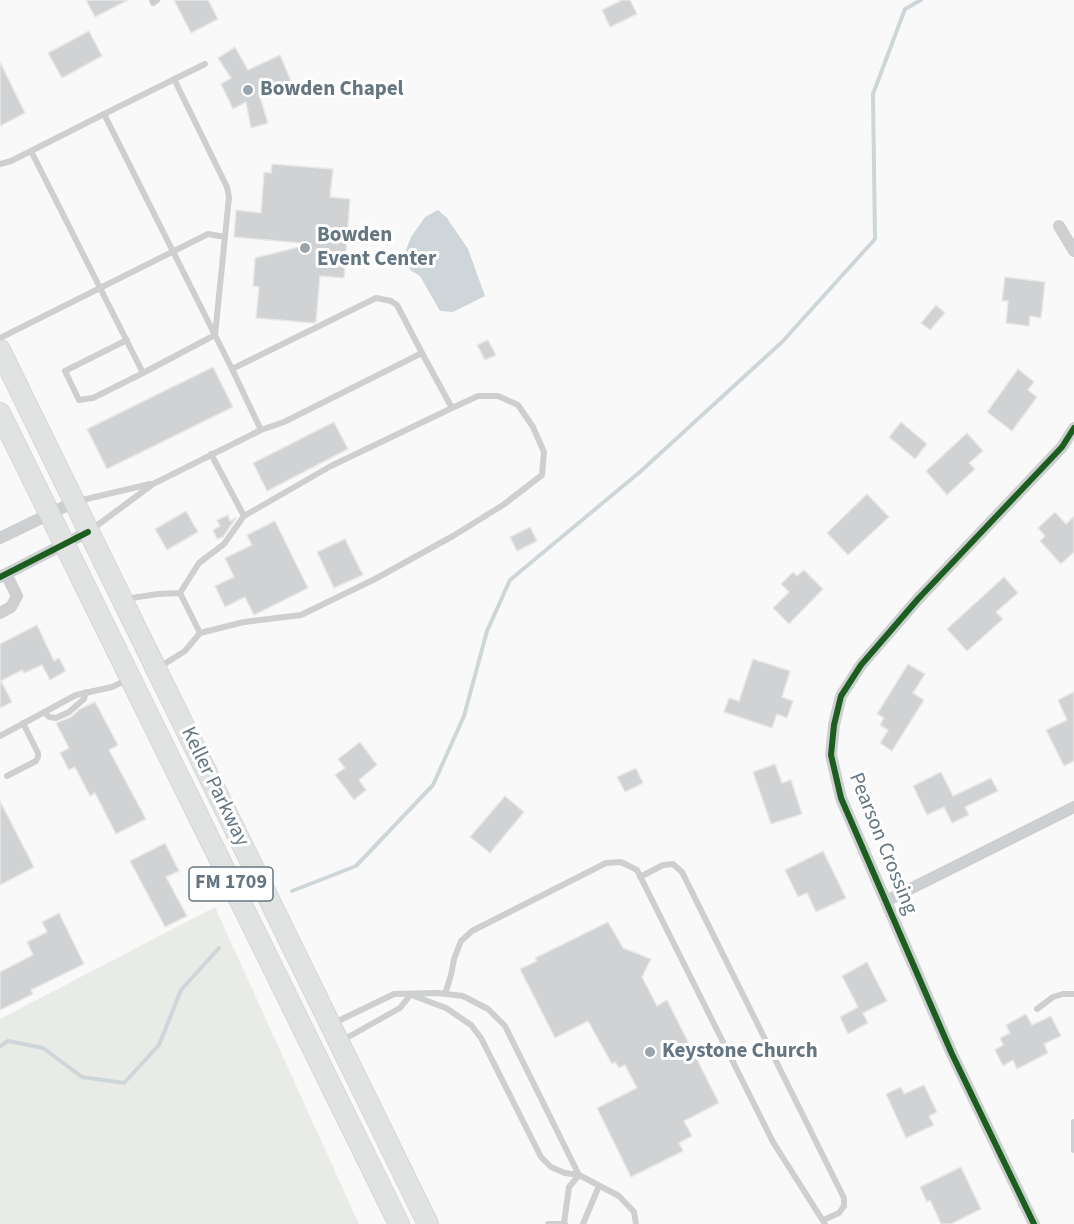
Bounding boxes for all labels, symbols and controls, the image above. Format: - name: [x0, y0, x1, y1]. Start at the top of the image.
- place label: Bowden Chapel: [260, 77, 404, 103]
- marker: Bowden Chapel: [241, 83, 255, 97]
- place label: Bowden Event Center: [317, 223, 436, 273]
- marker: Bowden Event Center: [298, 241, 312, 255]
- street label: Keller Parkway: [174, 723, 254, 851]
- street label: Pearson Crossing: [842, 770, 922, 918]
- road number: FM 1709: [189, 867, 273, 901]
- place label: Keystone Church: [662, 1039, 818, 1065]
- marker: Keystone Church: [643, 1045, 657, 1059]

